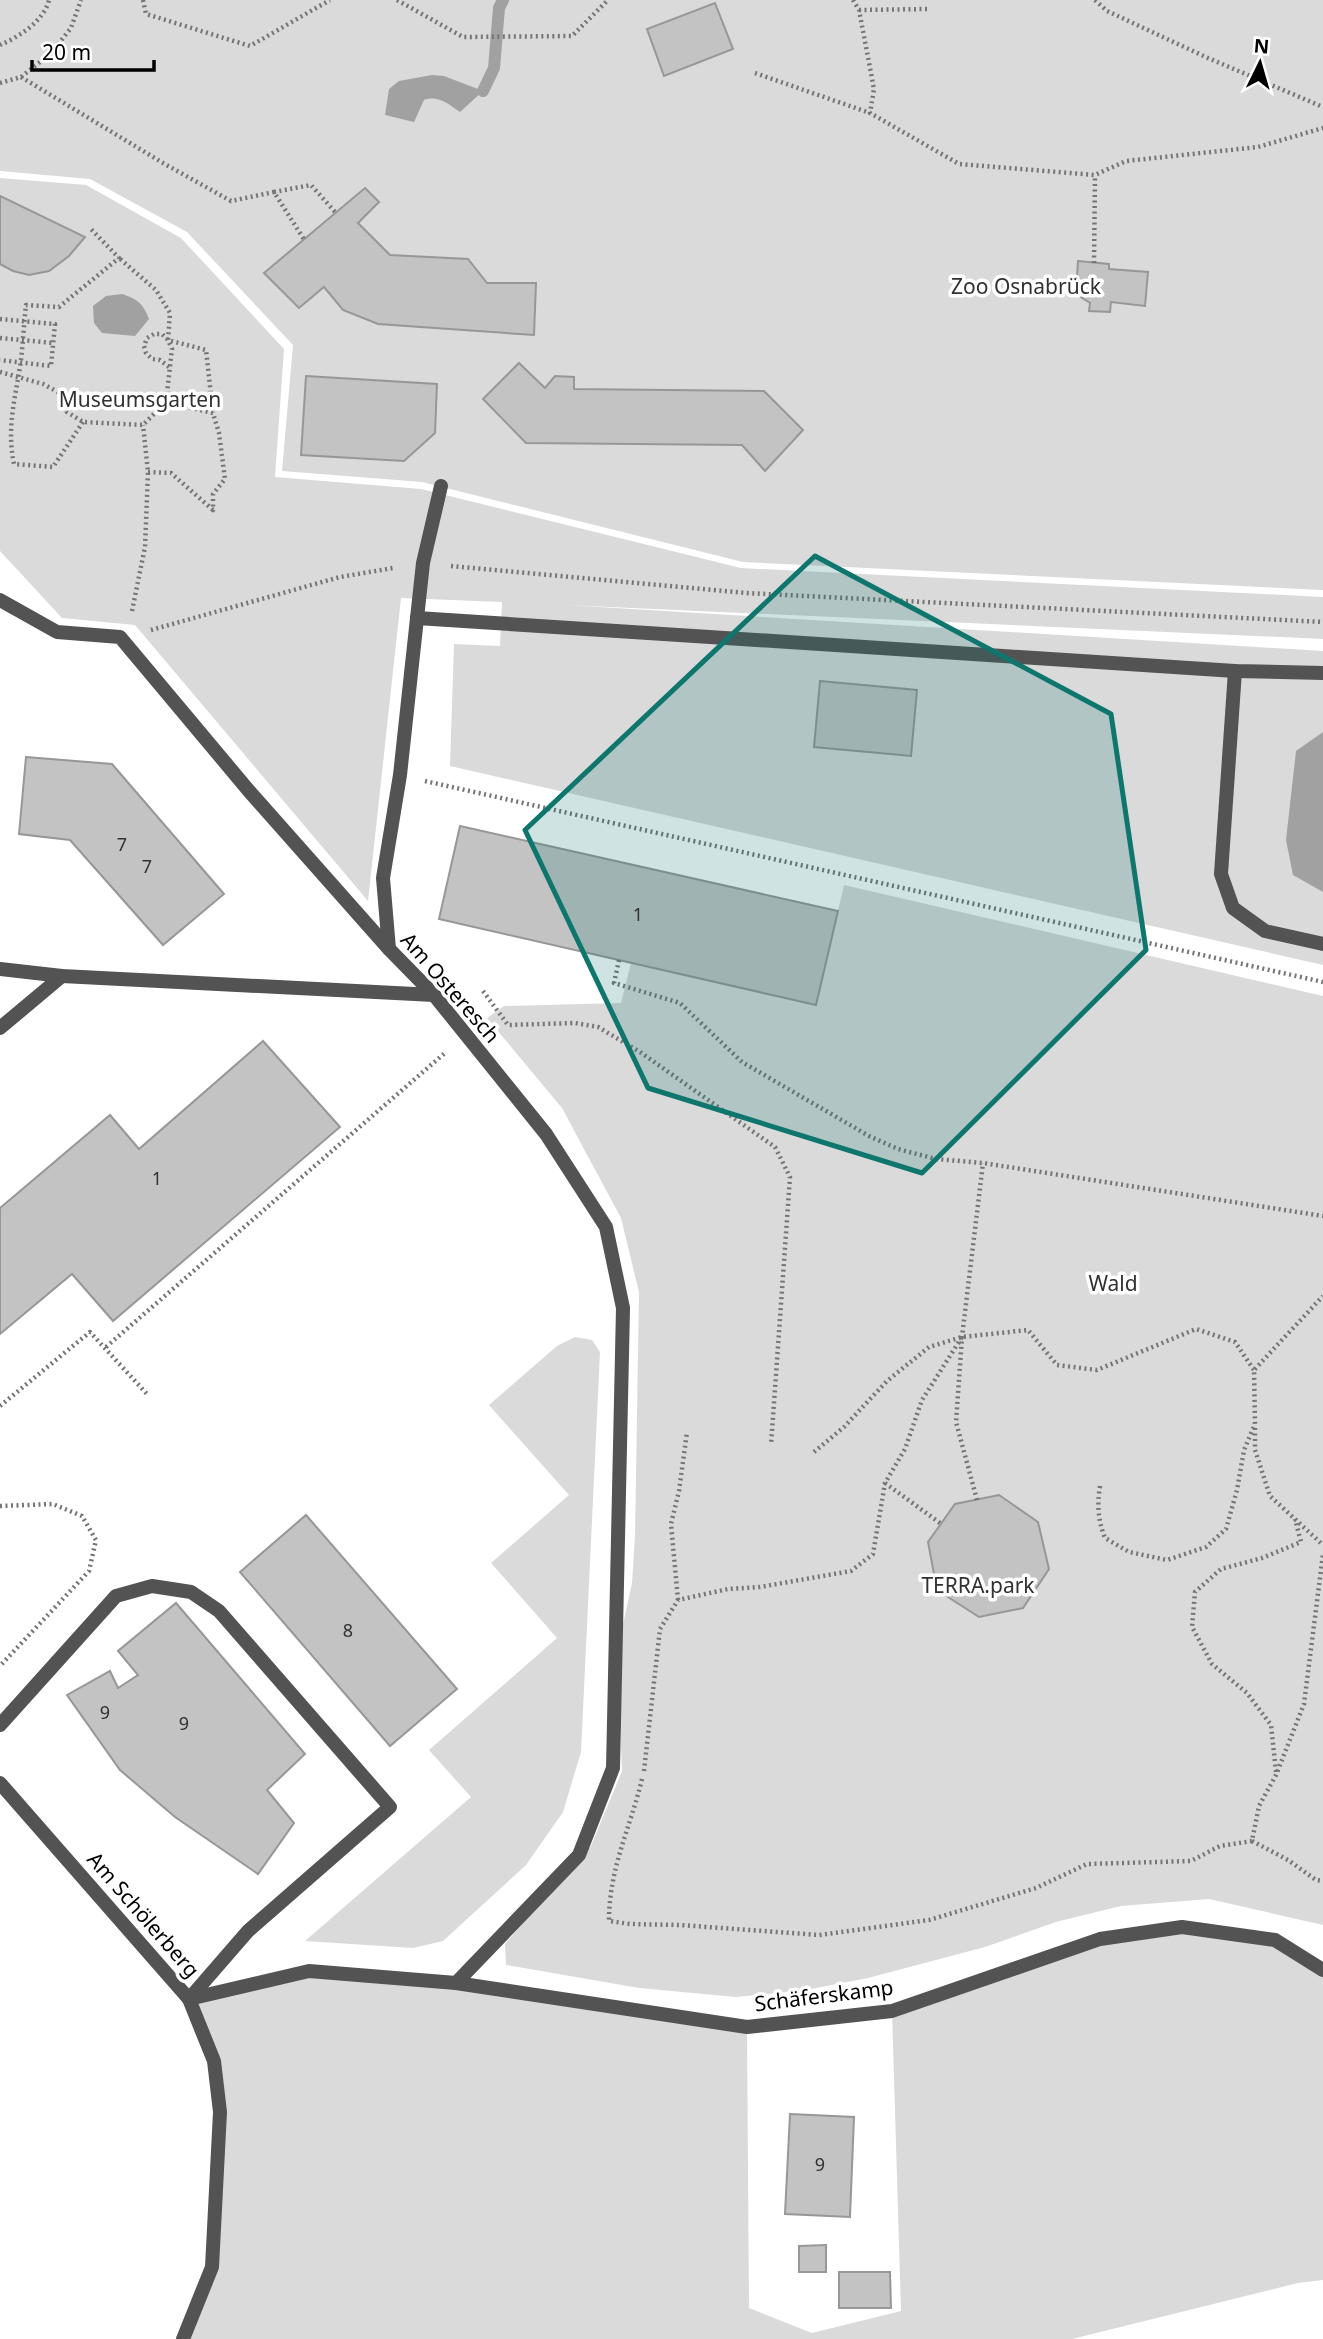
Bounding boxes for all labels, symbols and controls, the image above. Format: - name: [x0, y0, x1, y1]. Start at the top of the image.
- scale bar: [32, 28, 154, 72]
- north arrow: [1225, 28, 1295, 98]
- text: N: [1253, 32, 1270, 60]
- text: 20 m: [42, 38, 91, 66]
- park label: Zoo Osnabrück: [951, 272, 1102, 300]
- park label: Museumsgarten: [59, 385, 221, 413]
- house number: 7: [117, 832, 127, 856]
- house number: 7: [142, 854, 152, 878]
- house number: 1: [633, 902, 643, 926]
- street label: Am Osteresch: [395, 926, 506, 1048]
- house number: 1: [152, 1166, 162, 1190]
- park label: Wald: [1088, 1269, 1138, 1297]
- park label: TERRA.park: [921, 1571, 1035, 1599]
- house number: 8: [343, 1618, 353, 1642]
- house number: 9: [100, 1700, 110, 1724]
- house number: 9: [179, 1711, 189, 1735]
- street label: Am Schölerberg: [81, 1846, 206, 1983]
- street label: Schäferskamp: [753, 1973, 895, 2017]
- house number: 9: [815, 2152, 825, 2176]

